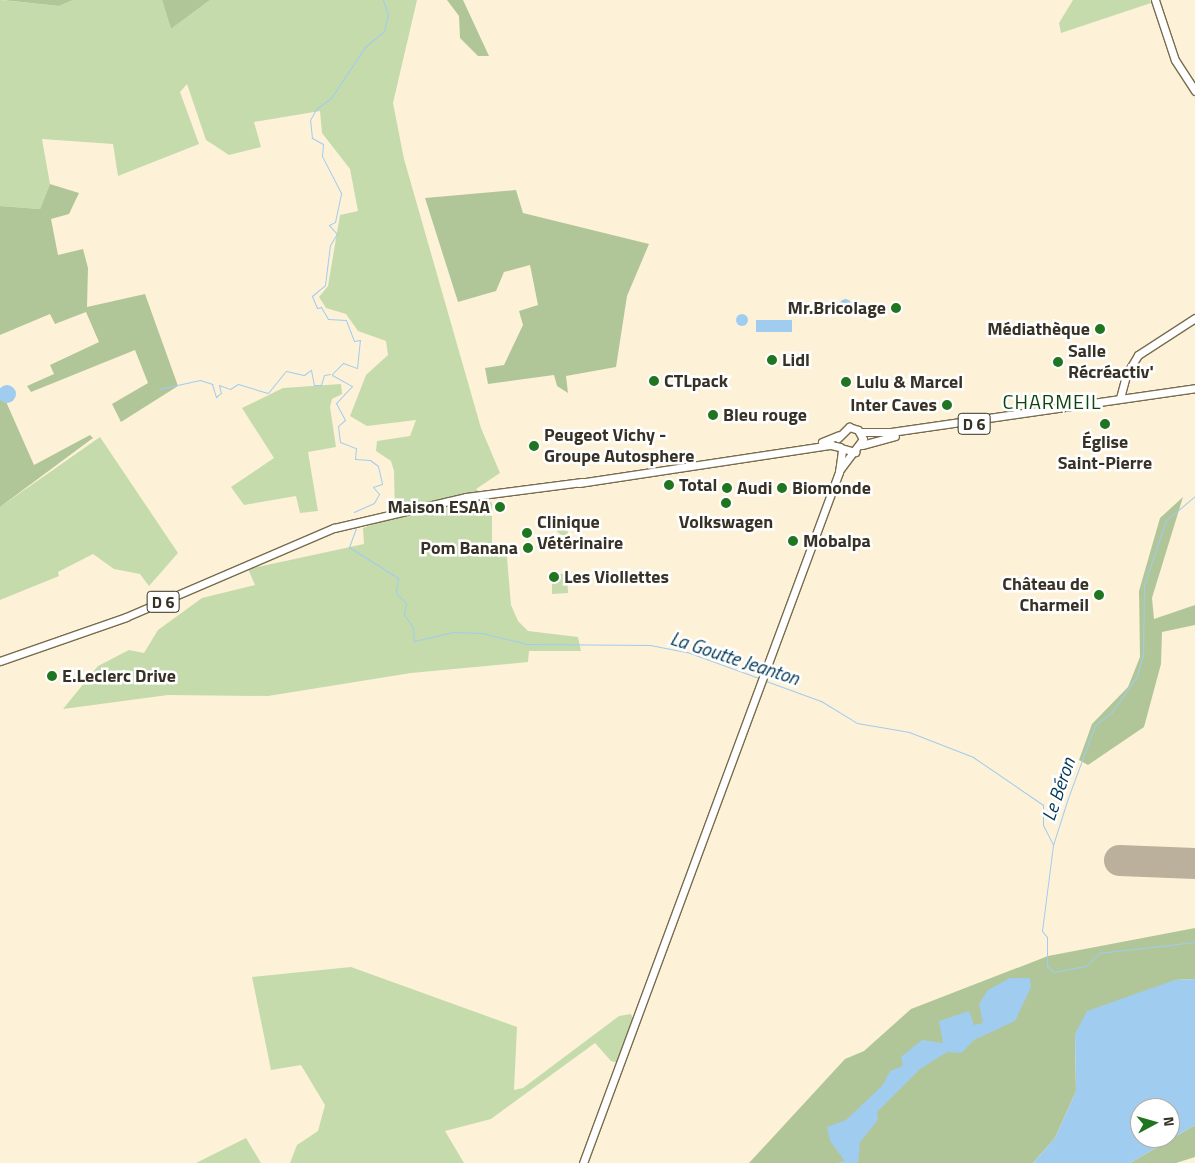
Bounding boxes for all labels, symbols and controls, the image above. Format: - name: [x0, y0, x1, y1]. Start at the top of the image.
- place label: Mr.Bricolage: [787, 297, 886, 319]
- marker: Mr.Bricolage: [890, 302, 902, 314]
- place label: Médiathèque: [987, 318, 1090, 340]
- marker: Médiathèque: [1094, 323, 1106, 335]
- place label: Salle Récréactiv': [1068, 341, 1154, 384]
- place label: Lidl: [782, 349, 810, 371]
- marker: Lidl: [766, 354, 778, 366]
- marker: Salle Récréactiv': [1052, 356, 1064, 368]
- place label: CTLpack: [664, 370, 728, 392]
- place label: Lulu & Marcel: [856, 371, 963, 393]
- marker: CTLpack: [648, 375, 660, 387]
- marker: Lulu & Marcel: [840, 376, 852, 388]
- district label: CHARMEIL: [1002, 389, 1102, 413]
- place label: Inter Caves: [850, 394, 937, 416]
- marker: Inter Caves: [941, 399, 953, 411]
- place label: Bleu rouge: [723, 404, 807, 426]
- marker: Bleu rouge: [707, 409, 719, 421]
- road number: D 6: [956, 410, 992, 438]
- marker: Église Saint-Pierre: [1099, 418, 1111, 430]
- place label: Peugeot Vichy - Groupe Autosphere: [544, 425, 694, 468]
- place label: Église Saint-Pierre: [1058, 432, 1152, 474]
- marker: Peugeot Vichy - Groupe Autosphere: [528, 440, 540, 452]
- place label: Total: [679, 474, 717, 496]
- place label: Audi: [737, 477, 772, 499]
- place label: Biomonde: [792, 477, 871, 499]
- marker: Total: [663, 479, 675, 491]
- marker: Audi: [721, 482, 733, 494]
- marker: Biomonde: [776, 482, 788, 494]
- place label: Maison ESAA: [387, 496, 490, 518]
- marker: Volkswagen: [720, 497, 732, 509]
- marker: Maison ESAA: [494, 501, 506, 513]
- place label: Volkswagen: [679, 511, 773, 533]
- place label: Clinique Vétérinaire: [537, 512, 623, 554]
- marker: Clinique Vétérinaire: [521, 527, 533, 539]
- place label: Mobalpa: [803, 530, 871, 552]
- marker: Mobalpa: [787, 535, 799, 547]
- place label: Pom Banana: [420, 537, 518, 559]
- marker: Pom Banana: [522, 542, 534, 554]
- place label: Les Viollettes: [564, 566, 669, 588]
- marker: Les Viollettes: [548, 571, 560, 583]
- place label: Château de Charmeil: [1002, 574, 1089, 616]
- road number: D 6: [146, 588, 180, 616]
- marker: Château de Charmeil: [1093, 589, 1105, 601]
- water label: La Goutte Jeanton: [668, 626, 802, 690]
- place label: E.Leclerc Drive: [62, 665, 176, 687]
- marker: E.Leclerc Drive: [46, 670, 58, 682]
- water label: Le Béron: [1037, 754, 1079, 824]
- north arrow: [1130, 1098, 1180, 1148]
- text: N: [1158, 1116, 1180, 1127]

